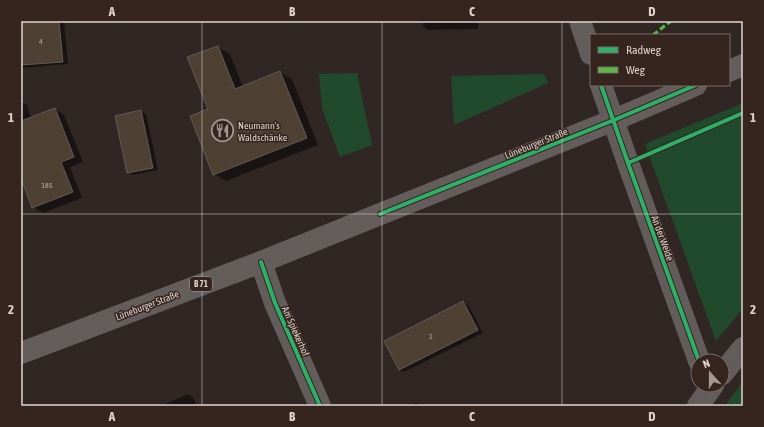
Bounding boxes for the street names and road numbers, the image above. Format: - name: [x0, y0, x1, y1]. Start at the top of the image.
- street label: Lüneburger Straße: [503, 126, 570, 161]
- street label: An der Weide: [649, 214, 676, 263]
- road number: B 71: [190, 277, 212, 291]
- street label: Lüneburger Straße: [114, 288, 181, 323]
- street label: Am Spiekerhof: [280, 305, 311, 358]

